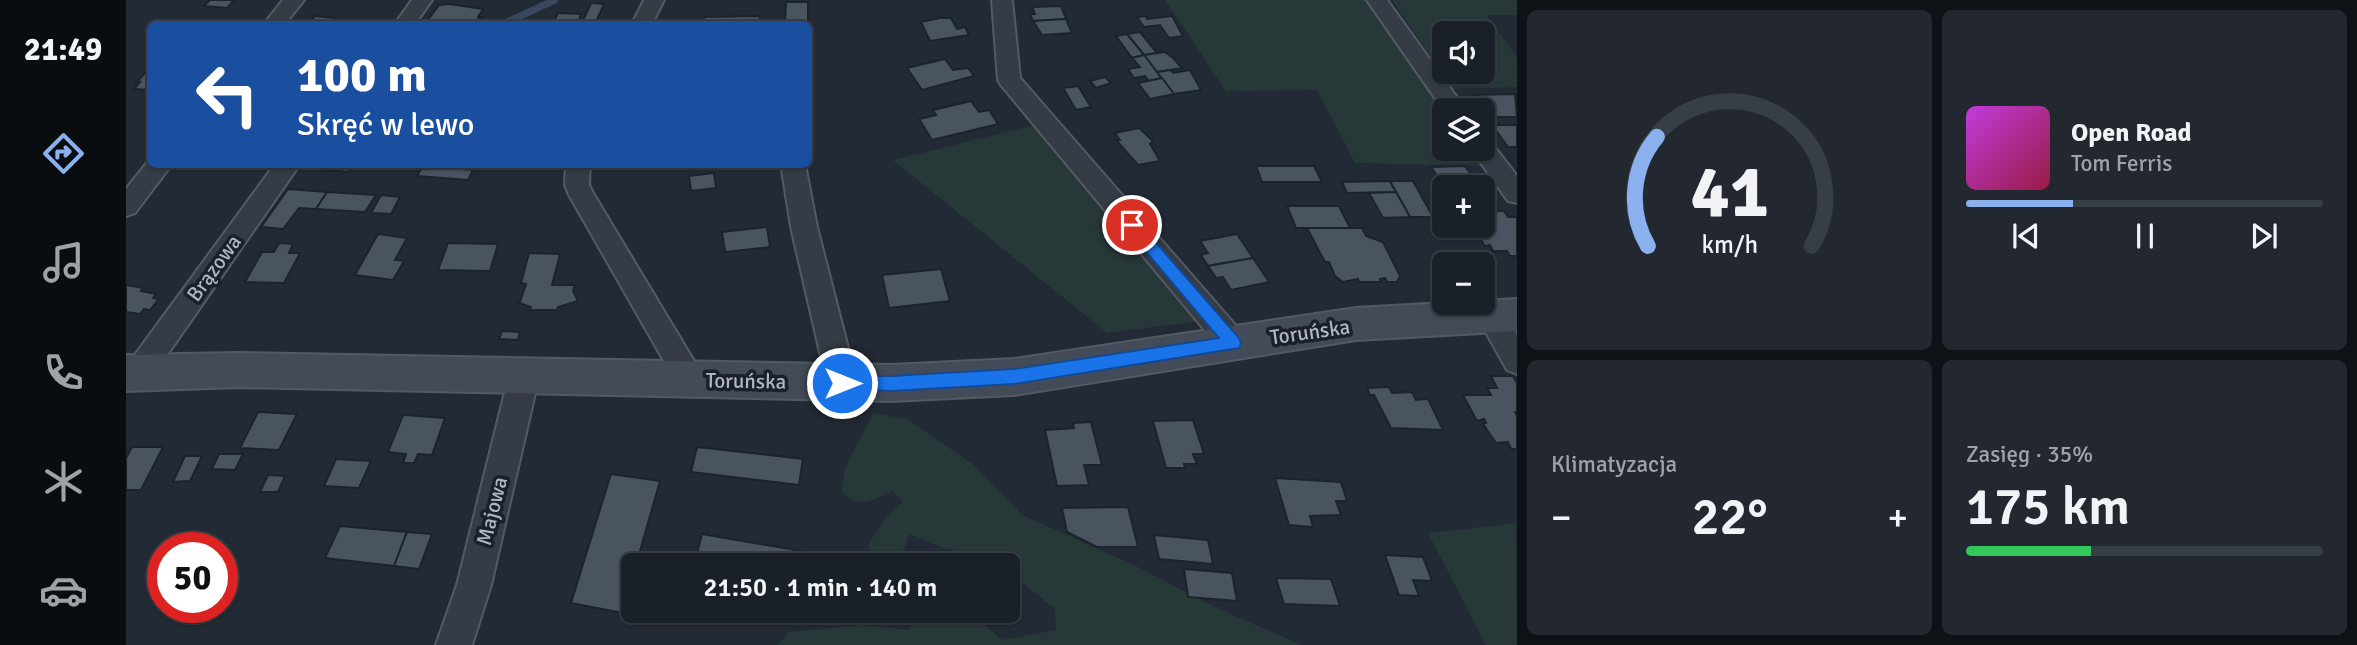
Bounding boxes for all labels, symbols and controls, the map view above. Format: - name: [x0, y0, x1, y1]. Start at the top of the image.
- map controls: [1432, 21, 1495, 315]
- button: sound: [1432, 21, 1495, 84]
- text: 21:49: [24, 30, 102, 69]
- text: 100 m: [297, 45, 427, 105]
- icon: left: [182, 49, 273, 140]
- button: layers: [1432, 98, 1495, 161]
- text: Skręć w lewo: [297, 105, 474, 144]
- text: Open Road: [2071, 117, 2192, 149]
- icon: directions: [39, 129, 88, 178]
- text: 41: [1690, 149, 1769, 238]
- text: Tom Ferris: [2071, 149, 2172, 178]
- button: +: [1432, 175, 1495, 238]
- pin: [1102, 195, 1162, 255]
- icon: arrive: [1113, 206, 1151, 244]
- icon: previous: [2007, 217, 2045, 255]
- icon: pause: [2126, 217, 2164, 255]
- icon: next: [2245, 217, 2283, 255]
- text: km/h: [1701, 229, 1758, 260]
- street label: Brązowa: [181, 230, 247, 306]
- icon: music: [39, 238, 88, 287]
- button: −: [1432, 252, 1495, 315]
- street label: Toruńska: [1268, 314, 1352, 350]
- position arrow: [805, 346, 879, 420]
- icon: phone: [39, 348, 88, 397]
- street label: Toruńska: [706, 367, 786, 395]
- text: Zasięg · 35%: [1966, 440, 2093, 469]
- text: Klimatyzacja: [1551, 450, 1677, 479]
- icon: climate: [39, 457, 88, 506]
- street label: Majowa: [471, 474, 513, 548]
- text: 175 km: [1966, 475, 2130, 539]
- text: 22°: [1691, 485, 1768, 549]
- text: −: [1551, 494, 1572, 541]
- text: +: [1887, 494, 1908, 541]
- speed limit sign: 50: [147, 532, 238, 623]
- icon: car: [39, 566, 88, 615]
- text: 21:50 · 1 min · 140 m: [704, 572, 937, 604]

